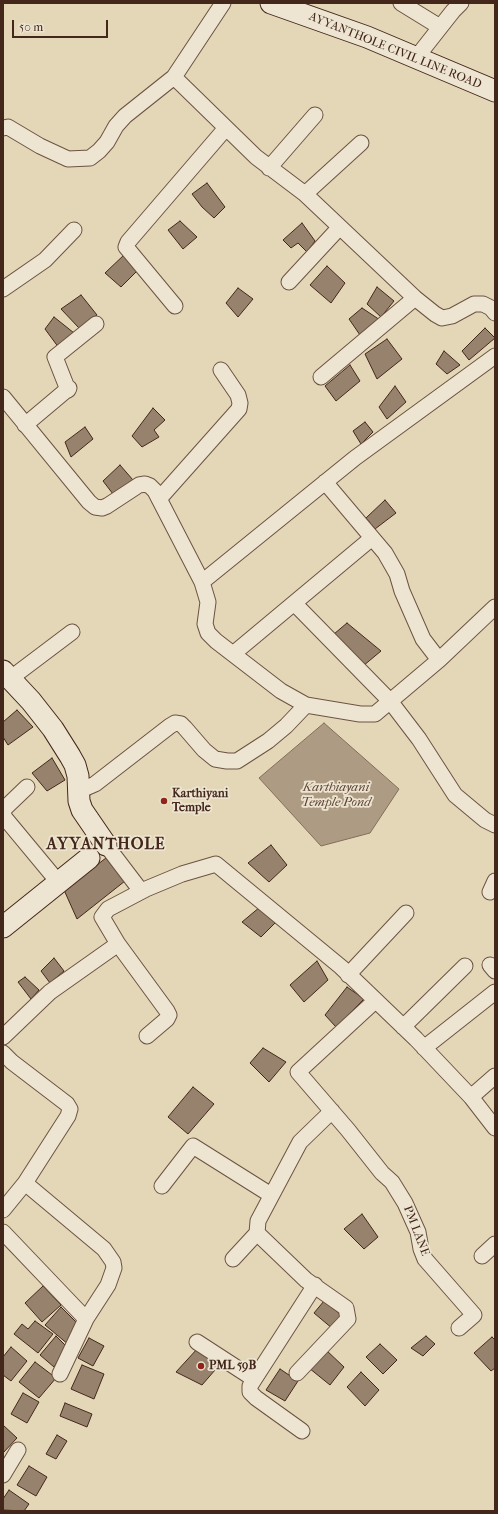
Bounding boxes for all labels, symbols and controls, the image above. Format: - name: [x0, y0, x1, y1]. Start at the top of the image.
- street label: AYYANTHOLE CIVIL LINE ROAD: [307, 10, 483, 92]
- scale bar: [14, 12, 110, 38]
- text: 50 m: [19, 20, 43, 34]
- water label: Karthiayani Temple Pond: [301, 780, 371, 811]
- place label: Karthiyani Temple: [172, 787, 228, 815]
- marker: Karthiyani Temple: [159, 796, 169, 806]
- district label: AYYANTHOLE: [46, 835, 166, 855]
- street label: PM LANE: [400, 1204, 432, 1258]
- place label: PML 59B: [209, 1359, 256, 1373]
- marker: PML 59B: [196, 1361, 206, 1371]

